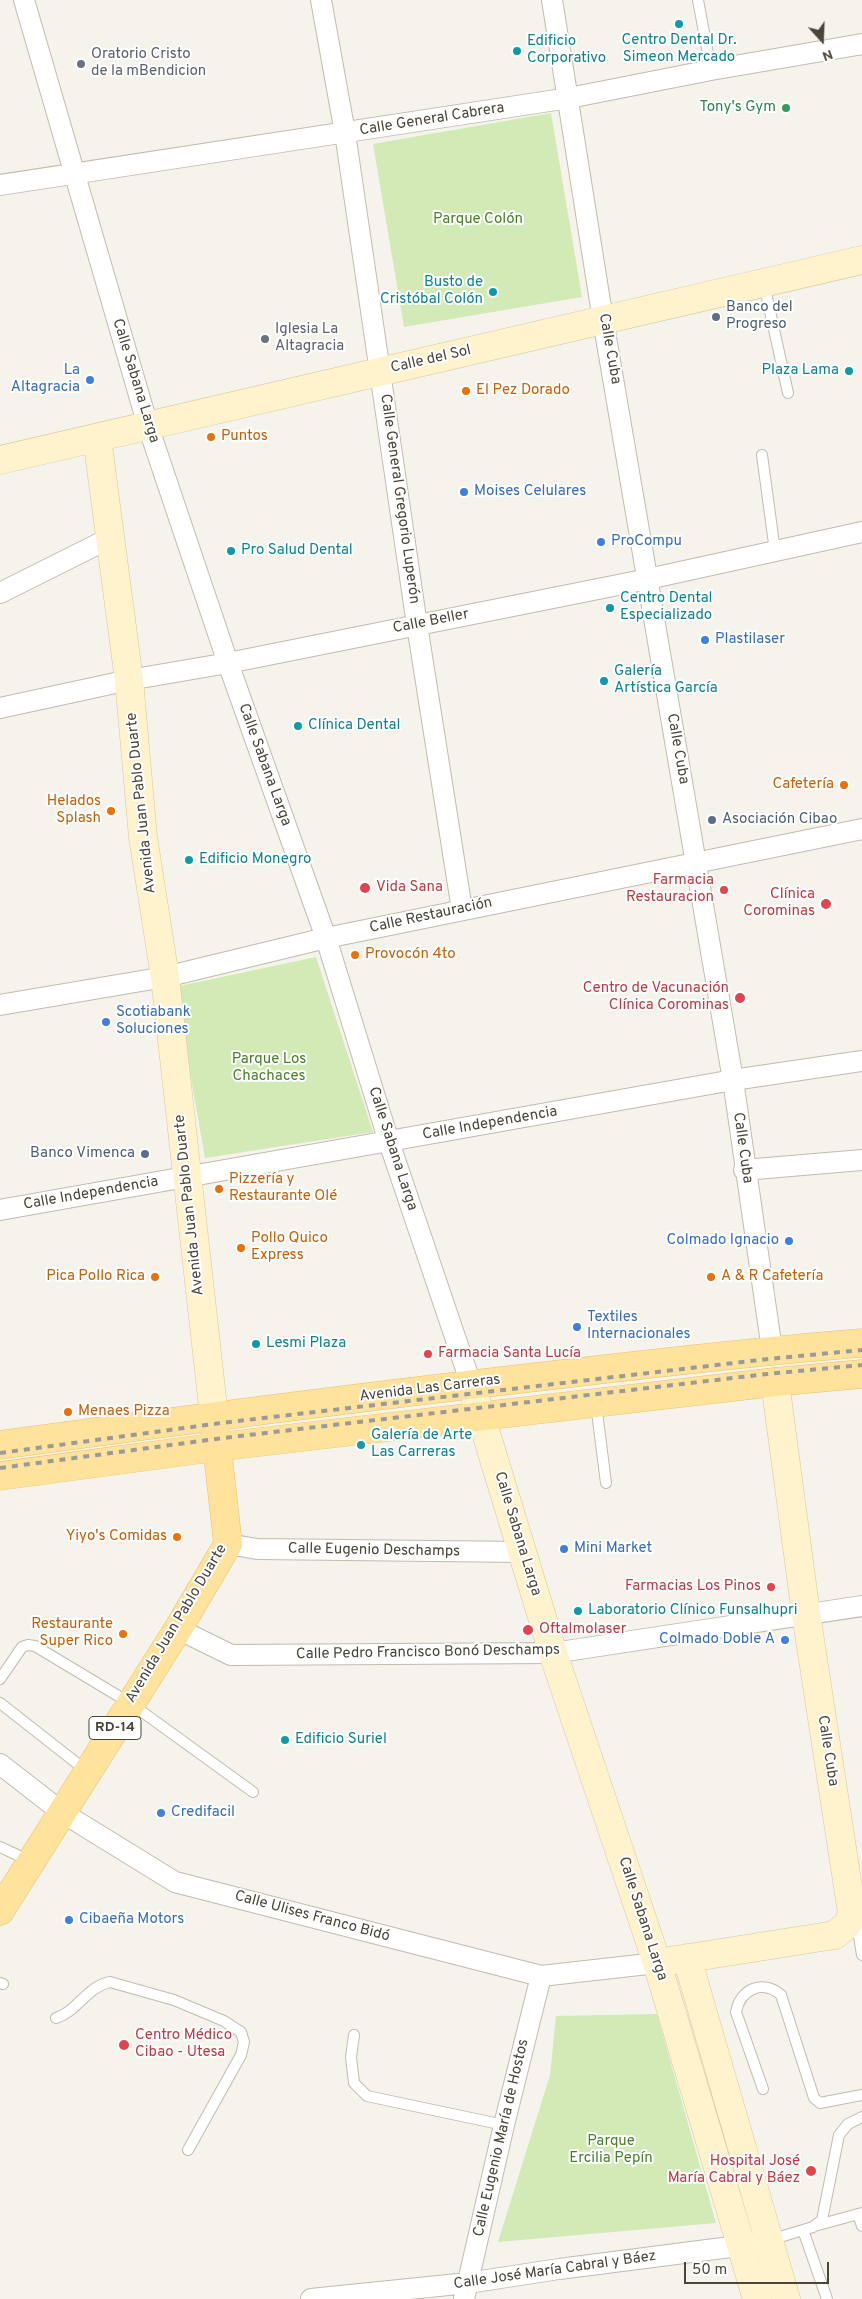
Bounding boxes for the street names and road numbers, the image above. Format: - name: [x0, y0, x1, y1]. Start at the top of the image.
- street label: Calle General Cabrera: [358, 100, 506, 140]
- street label: Calle Cuba: [594, 312, 624, 386]
- street label: Calle Sabana Larga: [108, 317, 162, 445]
- street label: Calle del Sol: [389, 342, 473, 378]
- street label: Calle General Gregorio Luperón: [375, 393, 423, 605]
- street label: Calle Beller: [391, 606, 471, 638]
- street label: Calle Sabana Larga: [233, 701, 295, 829]
- street label: Avenida Juan Pablo Duarte: [124, 712, 160, 894]
- street label: Calle Cuba: [662, 712, 692, 786]
- street label: Calle Restauración: [368, 894, 494, 938]
- street label: Calle Sabana Larga: [364, 1085, 420, 1213]
- street label: Calle Independencia: [421, 1103, 559, 1145]
- street label: Calle Cuba: [728, 1111, 756, 1185]
- street label: Avenida Juan Pablo Duarte: [172, 1114, 208, 1296]
- street label: Calle Independencia: [22, 1173, 160, 1215]
- street label: Avenida Las Carreras: [358, 1371, 502, 1407]
- street label: Calle Sabana Larga: [490, 1470, 544, 1598]
- street label: Calle Eugenio Deschamps: [288, 1540, 460, 1562]
- street label: Avenida Juan Pablo Duarte: [122, 1541, 232, 1707]
- street label: Calle Pedro Francisco Bonó Deschamps: [296, 1642, 560, 1664]
- street label: Calle Cuba: [813, 1714, 841, 1788]
- road number: RD-14: [89, 1716, 141, 1740]
- street label: Calle Sabana Larga: [614, 1855, 670, 1983]
- street label: Calle Ulises Franco Bidó: [232, 1888, 392, 1946]
- street label: Calle Eugenio María de Hostos: [470, 2037, 534, 2239]
- street label: Calle José María Cabral y Báez: [453, 2248, 657, 2294]

